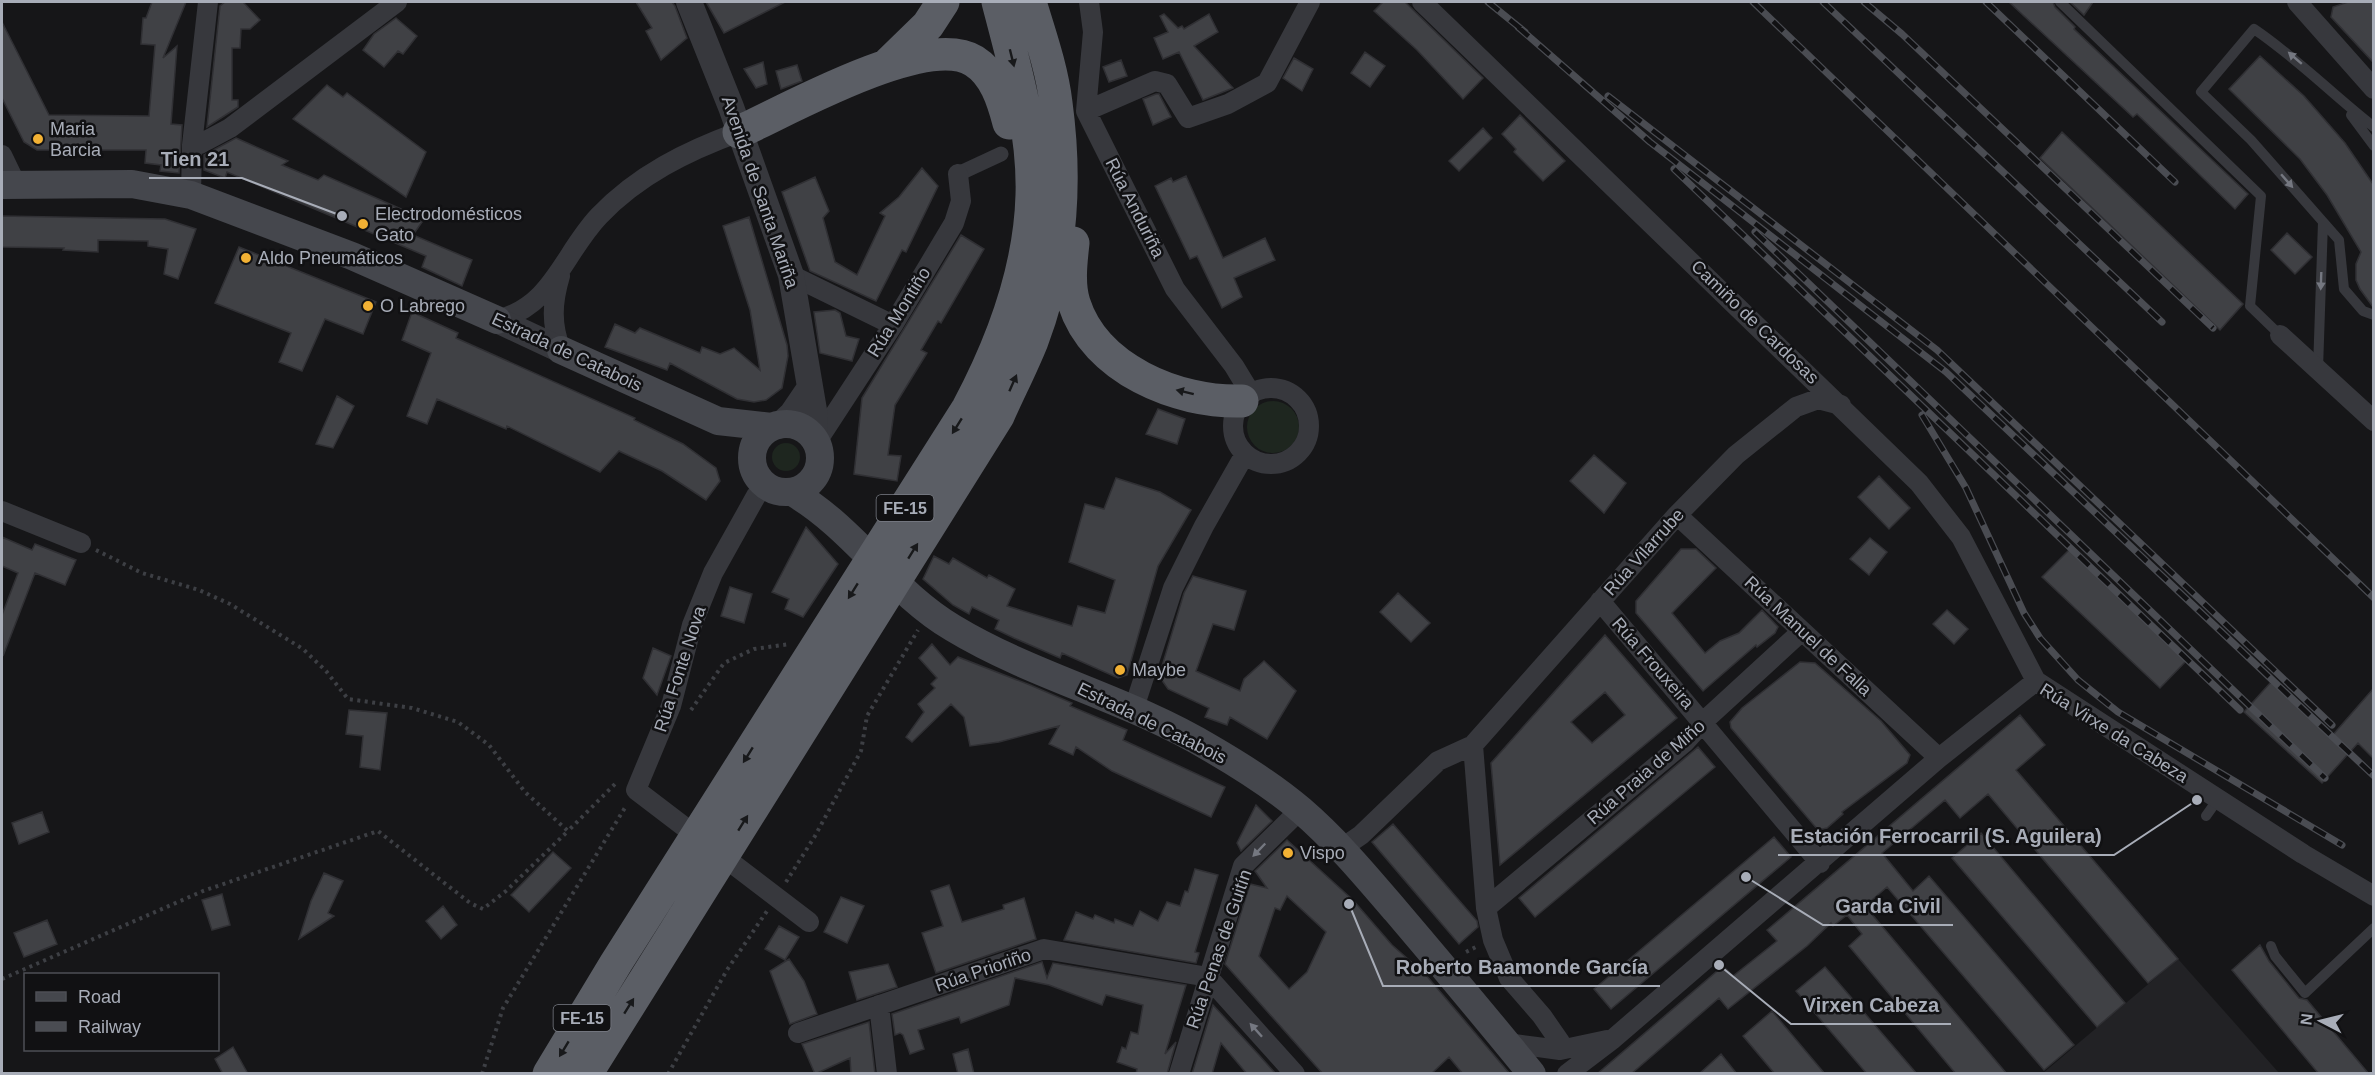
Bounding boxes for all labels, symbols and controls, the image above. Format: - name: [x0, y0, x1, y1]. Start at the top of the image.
- one-way arrow: [1007, 49, 1017, 68]
- one-way arrow: [2287, 51, 2302, 65]
- street label: Avenida de Santa Mariña: [718, 93, 803, 292]
- place label: Maria Barcia: [50, 119, 102, 160]
- marker: Maria Barcia: [31, 132, 45, 146]
- callout: Tien 21: [149, 140, 242, 178]
- text: Tien 21: [161, 148, 229, 170]
- street label: Rúa Anduriña: [1101, 155, 1169, 262]
- one-way arrow: [2280, 173, 2293, 188]
- place label: Electrodomésticos Gato: [375, 204, 522, 245]
- marker: Electrodomésticos Gato: [356, 217, 370, 231]
- place label: Aldo Pneumáticos: [258, 248, 403, 268]
- marker: Aldo Pneumáticos: [239, 251, 253, 265]
- street label: Camiño de Cardosas: [1687, 256, 1823, 388]
- street label: Rúa Montiño: [863, 263, 935, 361]
- one-way arrow: [2316, 271, 2325, 290]
- place label: O Labrego: [380, 296, 465, 316]
- marker: O Labrego: [361, 299, 375, 313]
- street label: Estrada de Catabois: [489, 308, 645, 396]
- one-way arrow: [1008, 375, 1017, 392]
- one-way arrow: [1175, 387, 1194, 397]
- one-way arrow: [952, 418, 963, 434]
- road number: FE-15: [876, 495, 934, 521]
- street label: Rúa Vilarrube: [1600, 505, 1688, 599]
- one-way arrow: [908, 543, 919, 559]
- street label: Rúa Manuel de Falla: [1740, 572, 1876, 701]
- one-way arrow: [847, 583, 858, 599]
- street label: Rúa Fonte Nova: [650, 603, 710, 734]
- street label: Rúa Frouxeira: [1608, 613, 1699, 713]
- place label: Maybe: [1132, 660, 1186, 680]
- marker: Maybe: [1113, 663, 1127, 677]
- street label: Estrada de Catabois: [1074, 678, 1230, 768]
- street label: Rúa Virxe da Cabeza: [2036, 679, 2193, 787]
- street label: Rúa Praia de Miño: [1583, 716, 1709, 828]
- one-way arrow: [743, 747, 754, 763]
- one-way arrow: [738, 815, 749, 831]
- callout: Estación Ferrocarril (S. Aguilera): [1778, 817, 2114, 855]
- text: Estación Ferrocarril (S. Aguilera): [1790, 825, 2102, 847]
- one-way arrow: [1252, 843, 1266, 858]
- place label: Vispo: [1300, 843, 1345, 863]
- marker: Vispo: [1281, 846, 1295, 860]
- street label: Rúa Penas de Guitín: [1182, 867, 1256, 1031]
- callout: Garda Civil: [1823, 887, 1953, 925]
- text: Garda Civil: [1835, 895, 1941, 917]
- street label: Rúa Prioriño: [932, 944, 1034, 996]
- callout: Roberto Baamonde García: [1383, 948, 1660, 986]
- text: Roberto Baamonde García: [1396, 956, 1649, 978]
- legend: [24, 973, 219, 1051]
- callout: Virxen Cabeza: [1791, 986, 1951, 1024]
- text: Road: [78, 987, 121, 1007]
- north arrow: [2291, 991, 2351, 1051]
- text: Virxen Cabeza: [1803, 994, 1940, 1016]
- one-way arrow: [623, 998, 634, 1014]
- road number: FE-15: [554, 1005, 610, 1031]
- text: N: [2297, 1012, 2316, 1026]
- text: Railway: [78, 1017, 141, 1037]
- one-way arrow: [1250, 1023, 1263, 1038]
- one-way arrow: [558, 1041, 569, 1057]

